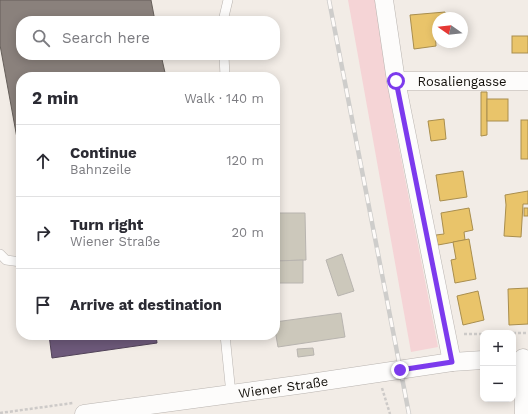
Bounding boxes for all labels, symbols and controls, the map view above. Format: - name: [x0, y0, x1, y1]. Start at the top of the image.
- north arrow: [432, 12, 468, 48]
- search box: [16, 16, 280, 60]
- icon: search: [30, 27, 52, 49]
- text: Search here: [62, 29, 150, 47]
- route start: [387, 72, 405, 90]
- street label: Rosaliengasse: [417, 74, 507, 89]
- text: 2 min: [32, 88, 78, 108]
- text: Walk · 140 m: [184, 91, 264, 106]
- text: Continue: [70, 144, 137, 162]
- icon: ahead: [32, 150, 54, 172]
- text: 120 m: [226, 153, 264, 168]
- text: Bahnzeile: [70, 162, 131, 177]
- text: Turn right: [70, 216, 143, 234]
- icon: right: [32, 222, 54, 244]
- text: 20 m: [232, 225, 264, 240]
- text: Wiener Straße: [70, 234, 160, 249]
- icon: arrive: [32, 294, 54, 316]
- text: Arrive at destination: [70, 296, 222, 314]
- map controls: [480, 330, 516, 402]
- button: +: [480, 330, 516, 366]
- route end: [391, 361, 409, 379]
- button: −: [480, 366, 516, 402]
- street label: Wiener Straße: [237, 373, 329, 400]

